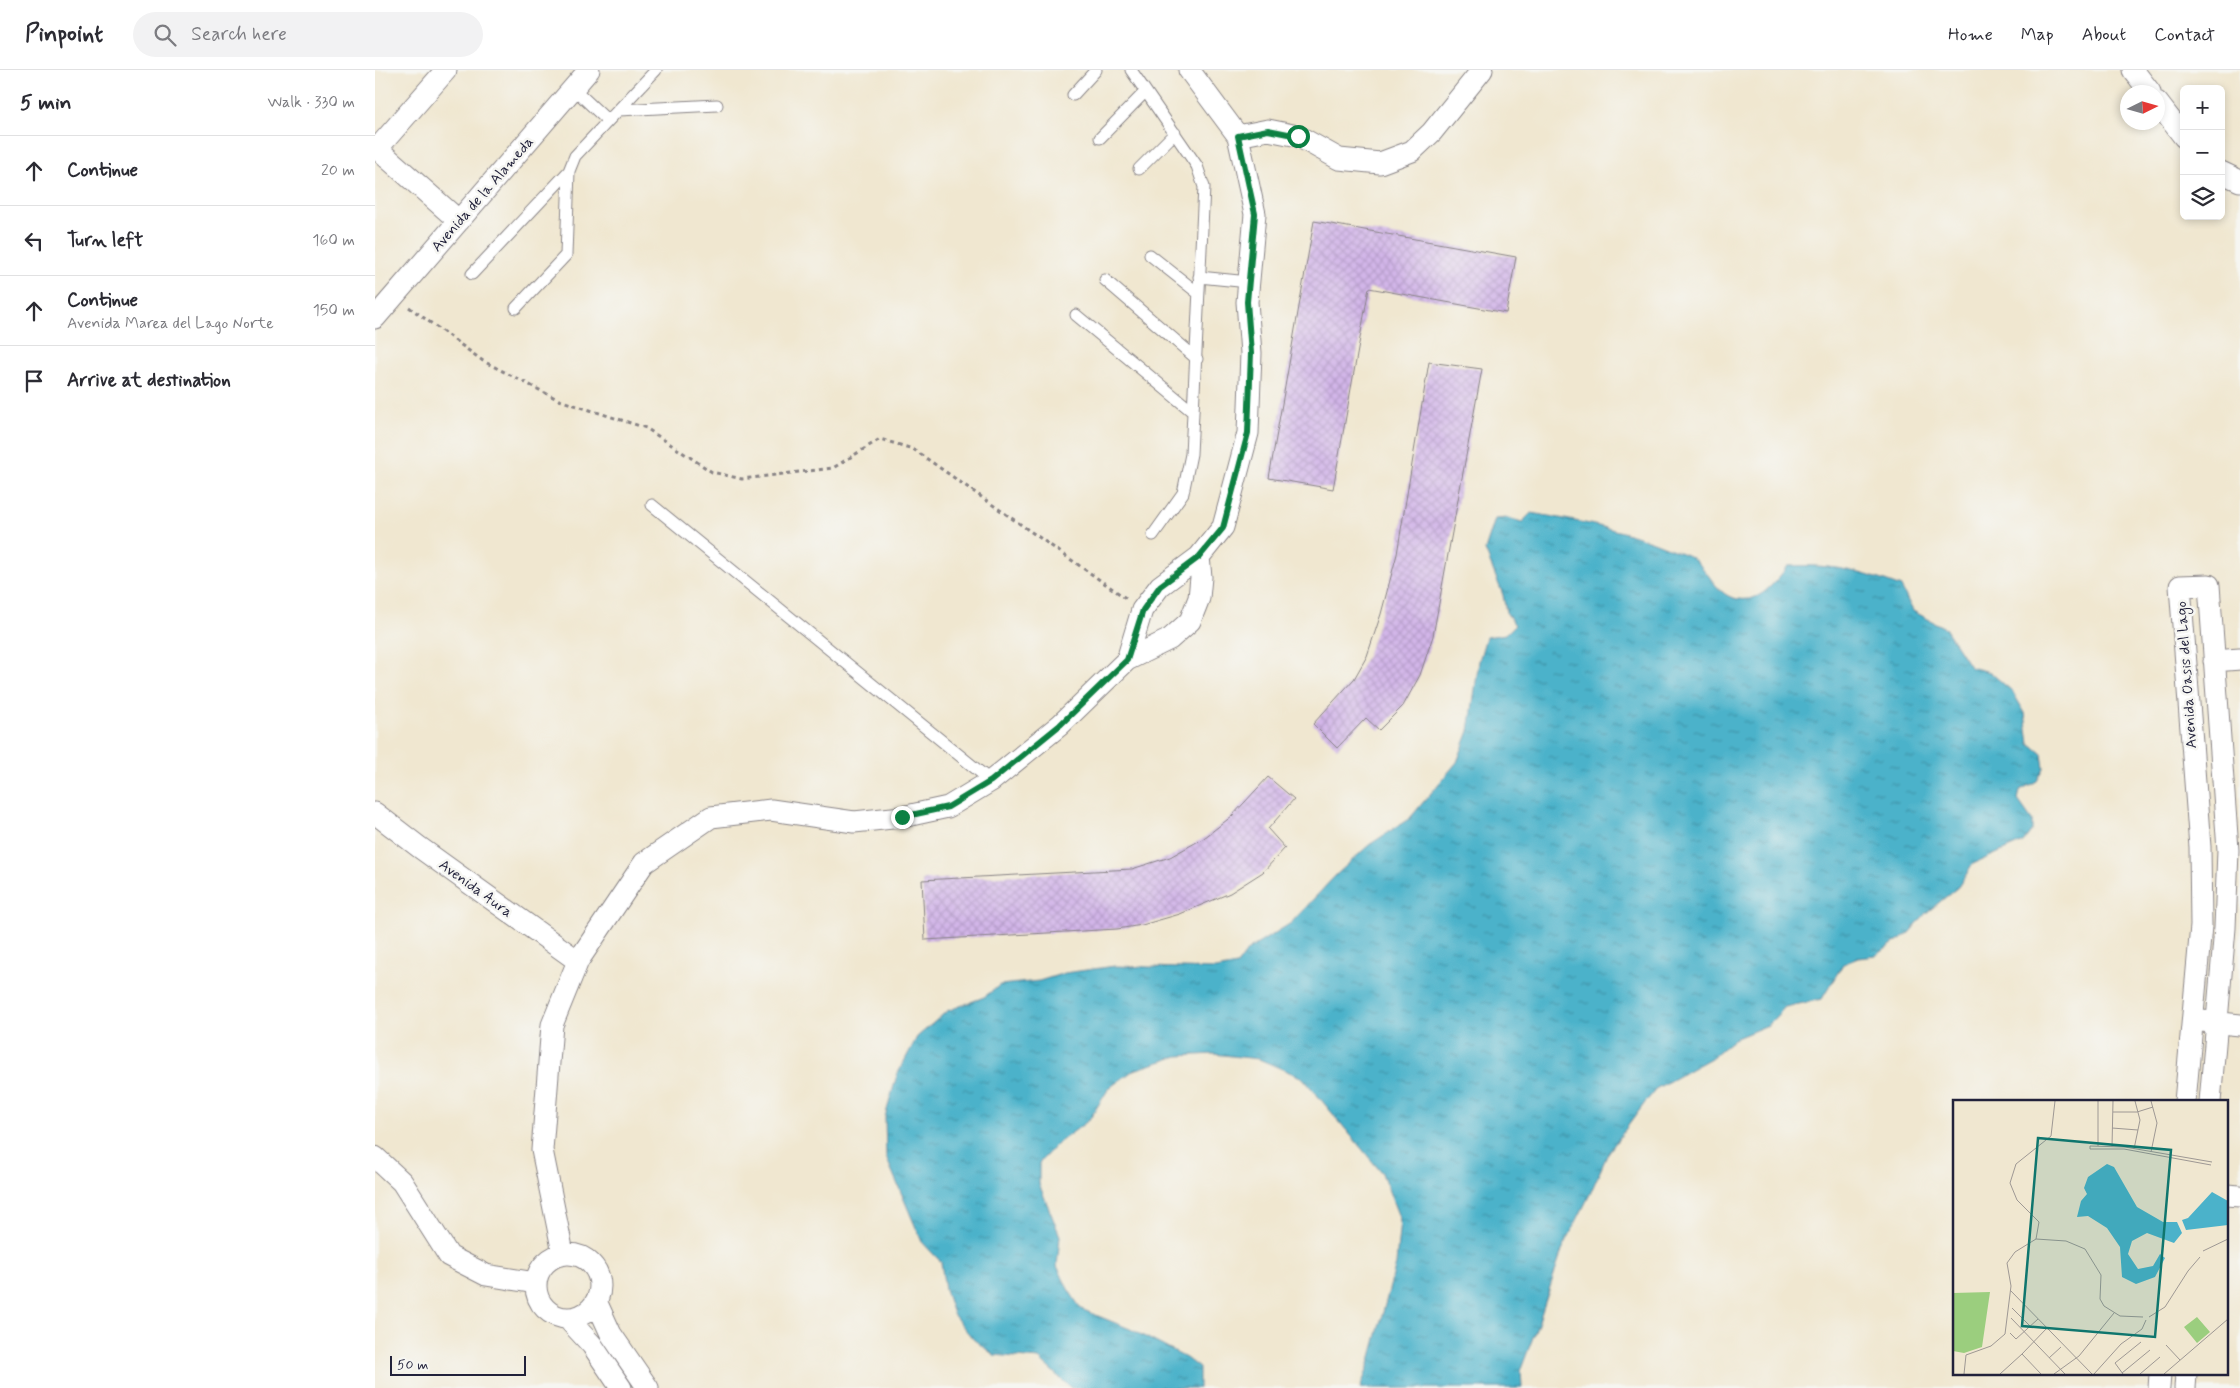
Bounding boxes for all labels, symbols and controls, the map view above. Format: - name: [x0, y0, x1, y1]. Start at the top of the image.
- search box: [133, 12, 483, 57]
- text: Pinpoint: [25, 19, 103, 50]
- icon: search: [151, 21, 179, 49]
- text: Search here: [191, 22, 287, 47]
- text: Home: [1948, 23, 1993, 47]
- text: Map: [2021, 23, 2054, 47]
- text: About: [2082, 23, 2126, 47]
- text: Contact: [2154, 23, 2215, 47]
- north arrow: [2120, 85, 2165, 130]
- map controls: [2180, 85, 2225, 220]
- button: +: [2180, 85, 2225, 130]
- text: 5 min: [20, 89, 72, 117]
- text: Walk · 330 m: [267, 92, 355, 113]
- route start: [1287, 125, 1310, 148]
- button: −: [2180, 130, 2225, 175]
- street label: Avenida de la Alameda: [427, 133, 539, 257]
- icon: ahead: [20, 157, 48, 185]
- text: Continue: [67, 158, 138, 183]
- text: 20 m: [321, 160, 355, 181]
- button: layers: [2180, 175, 2225, 220]
- icon: left: [20, 227, 48, 255]
- text: Turn left: [67, 228, 143, 253]
- text: 160 m: [312, 230, 355, 251]
- text: Continue: [67, 288, 138, 313]
- icon: ahead: [20, 297, 48, 325]
- text: 150 m: [313, 300, 355, 321]
- text: Avenida Marea del Lago Norte: [67, 313, 274, 334]
- icon: arrive: [20, 367, 48, 395]
- text: Arrive at destination: [67, 368, 231, 393]
- street label: Avenida Oasis del Lago: [2172, 600, 2203, 749]
- route end: [891, 806, 914, 829]
- street label: Avenida Aura: [434, 855, 517, 923]
- inset map: [1953, 1100, 2227, 1376]
- scale bar: [390, 1353, 526, 1376]
- text: 50 m: [397, 1356, 428, 1374]

